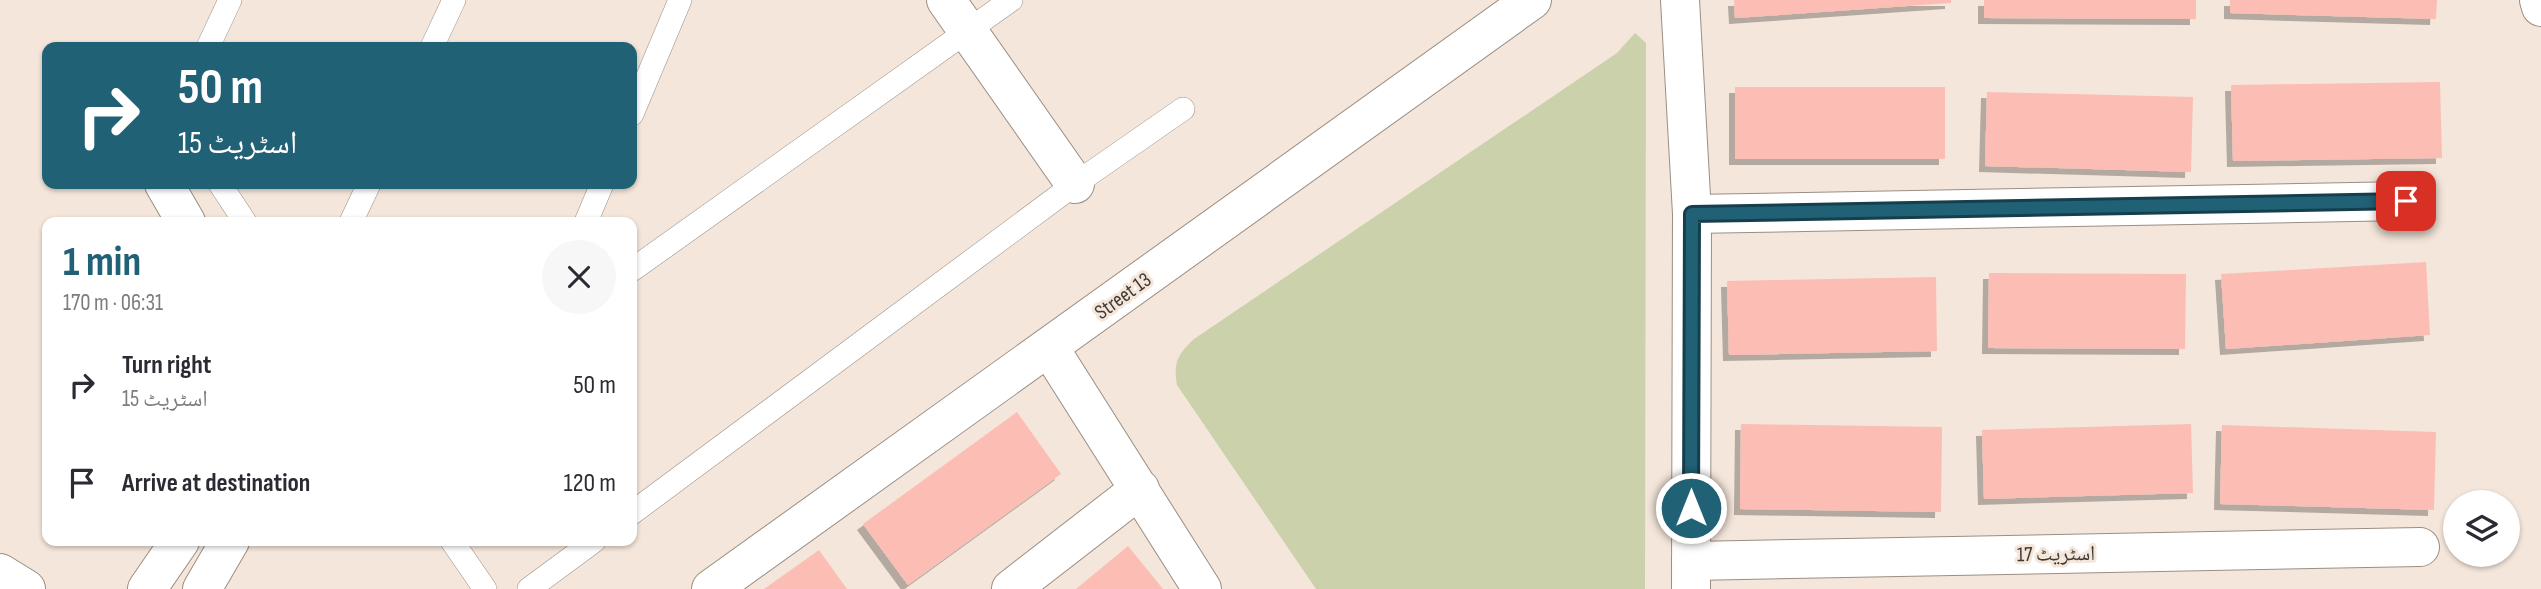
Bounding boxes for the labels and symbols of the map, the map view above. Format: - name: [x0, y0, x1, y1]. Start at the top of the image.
- pin: [2376, 171, 2436, 231]
- street label: Street 13: [1090, 267, 1156, 325]
- position arrow: [1654, 471, 1728, 545]
- street label: اسٹریٹ 17: [2017, 541, 2095, 567]

